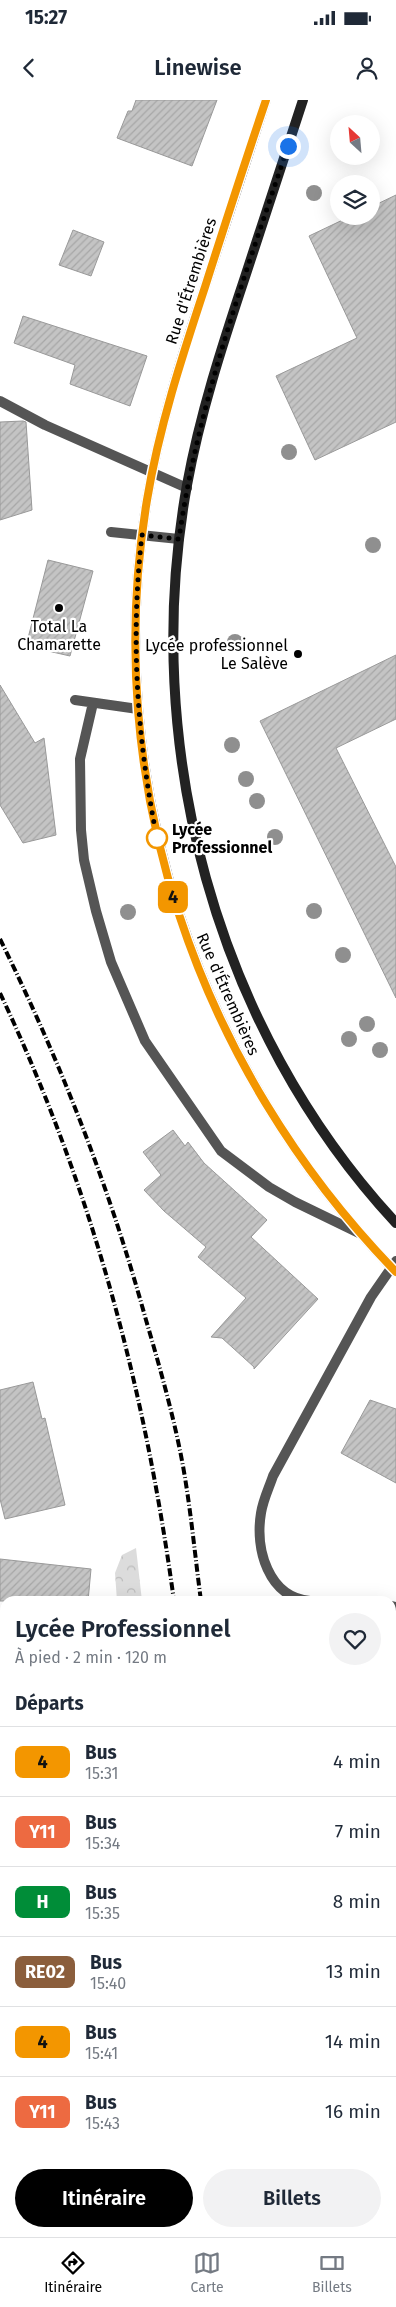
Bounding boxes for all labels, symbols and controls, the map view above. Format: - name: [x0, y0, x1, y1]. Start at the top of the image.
- text: 15:27: [25, 6, 67, 29]
- icon: back: [15, 54, 43, 82]
- text: Linewise: [154, 54, 242, 81]
- icon: person: [353, 54, 381, 82]
- north arrow: [330, 115, 380, 165]
- map controls: [330, 115, 380, 225]
- your location: [276, 134, 301, 159]
- button: layers: [330, 175, 380, 225]
- street label: Rue d'Étrembières: [161, 215, 220, 347]
- marker: Total La Chamarette: [53, 602, 65, 614]
- place label: Total La Chamarette: [17, 617, 101, 654]
- place label: Lycée professionnel Le Salève: [145, 636, 288, 673]
- marker: Lycée professionnel Le Salève: [292, 648, 304, 660]
- place label: Lycée Professionnel: [172, 820, 272, 857]
- marker: Lycée Professionnel: [146, 827, 168, 849]
- line badge: 4: [157, 881, 189, 913]
- text: 4: [168, 886, 178, 908]
- street label: Rue d'Étrembières: [192, 929, 264, 1058]
- button: heart: [329, 1613, 381, 1665]
- text: Lycée Professionnel: [15, 1615, 231, 1643]
- text: À pied · 2 min · 120 m: [15, 1648, 167, 1667]
- text: Départs: [15, 1692, 84, 1715]
- text: Bus: [85, 1741, 117, 1764]
- text: 4 min: [333, 1750, 381, 1773]
- text: 4: [37, 1751, 48, 1773]
- text: 15:31: [85, 1764, 118, 1783]
- text: Bus: [85, 1811, 117, 1834]
- text: 7 min: [335, 1820, 381, 1843]
- text: Y11: [29, 1821, 56, 1843]
- text: 15:34: [85, 1834, 120, 1853]
- text: Bus: [85, 1881, 117, 1904]
- text: 8 min: [333, 1890, 381, 1913]
- text: H: [37, 1891, 49, 1913]
- text: 15:35: [85, 1904, 120, 1923]
- text: Bus: [90, 1951, 122, 1974]
- text: 13 min: [325, 1960, 381, 1983]
- text: RE02: [25, 1961, 65, 1983]
- text: 15:40: [90, 1974, 126, 1993]
- text: Bus: [85, 2021, 117, 2044]
- text: 14 min: [325, 2030, 381, 2053]
- text: 4: [37, 2031, 48, 2053]
- text: 15:41: [85, 2044, 118, 2063]
- text: Bus: [85, 2091, 117, 2114]
- text: 16 min: [325, 2100, 381, 2123]
- text: Y11: [29, 2101, 56, 2123]
- text: 15:43: [85, 2114, 120, 2133]
- button: Itinéraire: [15, 2169, 193, 2227]
- button: Billets: [203, 2169, 381, 2227]
- tab: Itinéraire: [44, 2249, 102, 2296]
- tab: Carte: [191, 2249, 224, 2296]
- tab: Billets: [312, 2249, 352, 2296]

